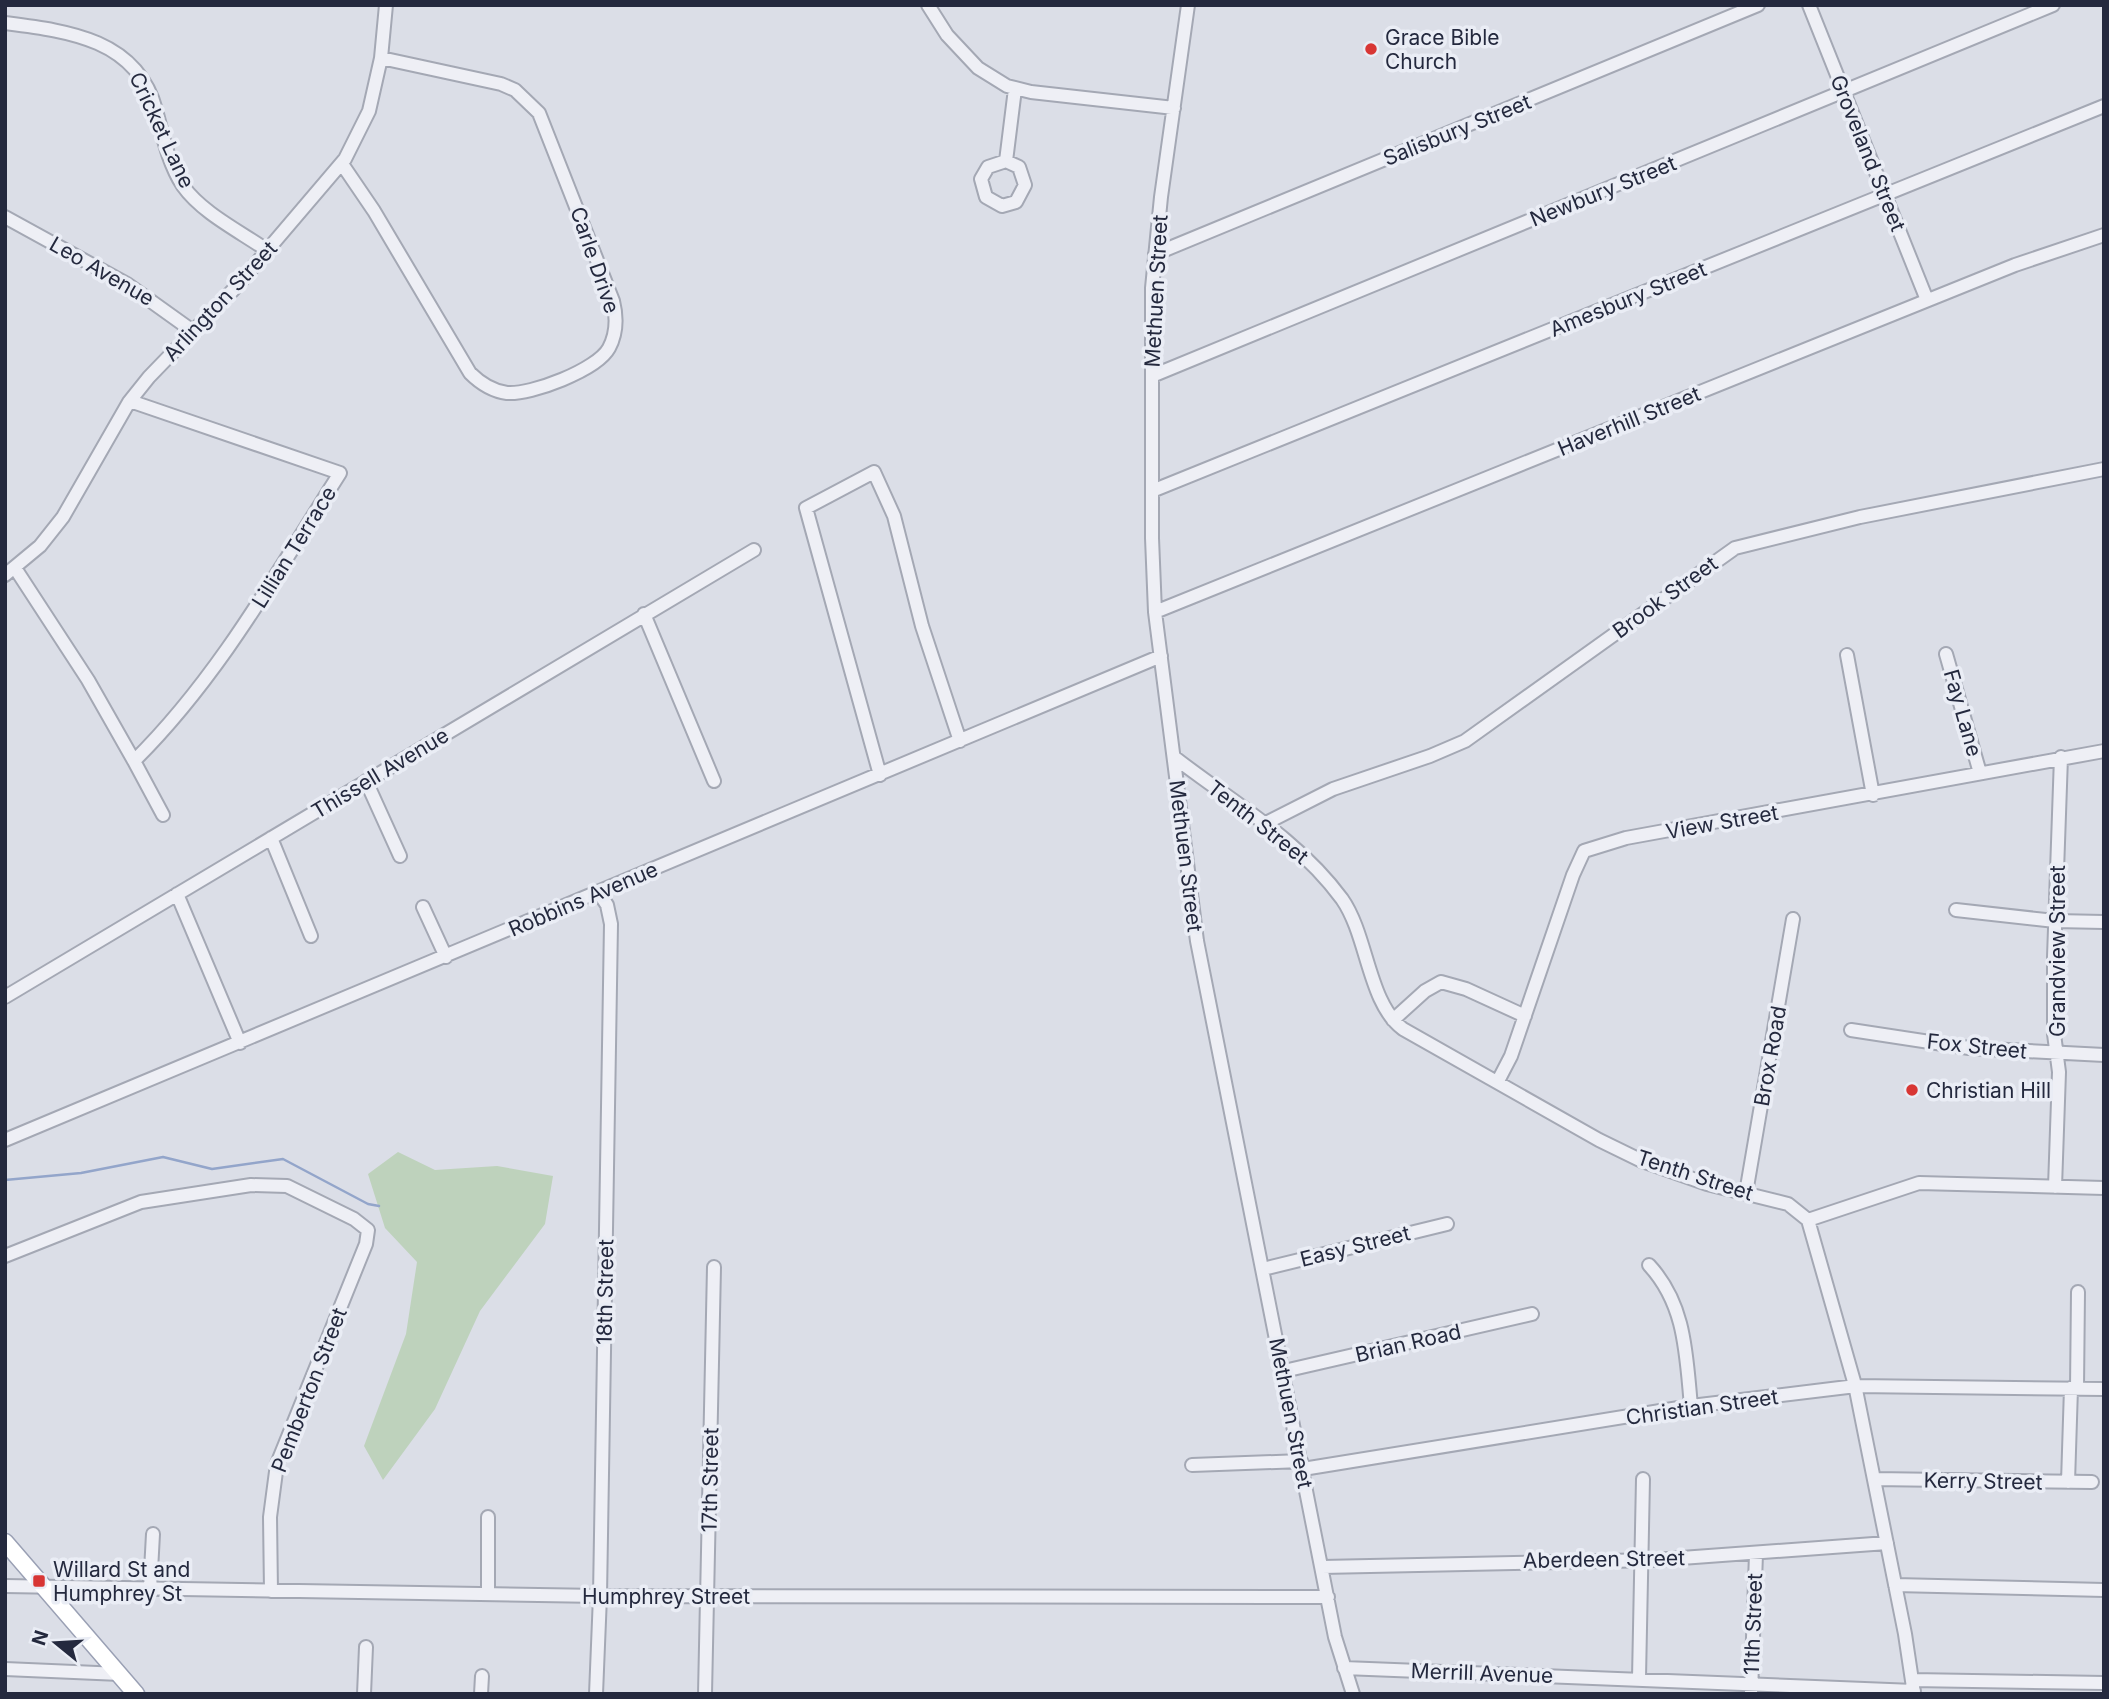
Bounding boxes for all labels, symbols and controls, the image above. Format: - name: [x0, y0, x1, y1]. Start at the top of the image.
- place label: Grace Bible Church: [1385, 25, 1500, 74]
- marker: Grace Bible Church: [1363, 41, 1379, 57]
- street label: Cricket Lane: [124, 68, 200, 192]
- street label: Groveland Street: [1825, 71, 1911, 235]
- street label: Salisbury Street: [1380, 89, 1535, 171]
- street label: Newbury Street: [1526, 150, 1680, 232]
- street label: Carle Drive: [565, 204, 625, 316]
- street label: Methuen Street: [1140, 214, 1172, 368]
- street label: Leo Avenue: [45, 231, 159, 311]
- street label: Arlington Street: [158, 236, 282, 366]
- street label: Amesbury Street: [1546, 256, 1710, 342]
- street label: Haverhill Street: [1554, 381, 1704, 461]
- street label: Lillian Terrace: [247, 482, 341, 612]
- street label: Brook Street: [1608, 551, 1722, 643]
- street label: Fay Lane: [1939, 667, 1987, 759]
- street label: Thissell Avenue: [307, 722, 453, 824]
- street label: Tenth Street: [1203, 775, 1313, 869]
- street label: Methuen Street: [1164, 779, 1208, 933]
- street label: View Street: [1664, 800, 1780, 844]
- street label: Robbins Avenue: [505, 856, 661, 942]
- street label: Grandview Street: [2045, 865, 2070, 1037]
- street label: Brox Road: [1749, 1004, 1791, 1108]
- street label: Fox Street: [1926, 1028, 2028, 1064]
- place label: Christian Hill: [1926, 1078, 2051, 1103]
- marker: Christian Hill: [1904, 1082, 1920, 1098]
- street label: Tenth Street: [1634, 1144, 1757, 1206]
- street label: Easy Street: [1297, 1220, 1413, 1272]
- street label: 18th Street: [592, 1239, 618, 1345]
- street label: Pemberton Street: [266, 1304, 352, 1476]
- street label: Brian Road: [1353, 1319, 1463, 1367]
- street label: Methuen Street: [1264, 1336, 1318, 1490]
- street label: Christian Street: [1624, 1384, 1780, 1430]
- street label: 17th Street: [697, 1427, 723, 1533]
- street label: Kerry Street: [1923, 1467, 2043, 1495]
- street label: Aberdeen Street: [1523, 1545, 1685, 1573]
- place label: Willard St and Humphrey St: [53, 1557, 190, 1606]
- marker: Willard St and Humphrey St: [31, 1573, 47, 1589]
- street label: 11th Street: [1739, 1573, 1767, 1675]
- street label: Humphrey Street: [582, 1584, 750, 1609]
- north arrow: [21, 1608, 91, 1678]
- text: N: [27, 1627, 53, 1648]
- street label: Merrill Avenue: [1410, 1658, 1554, 1688]

